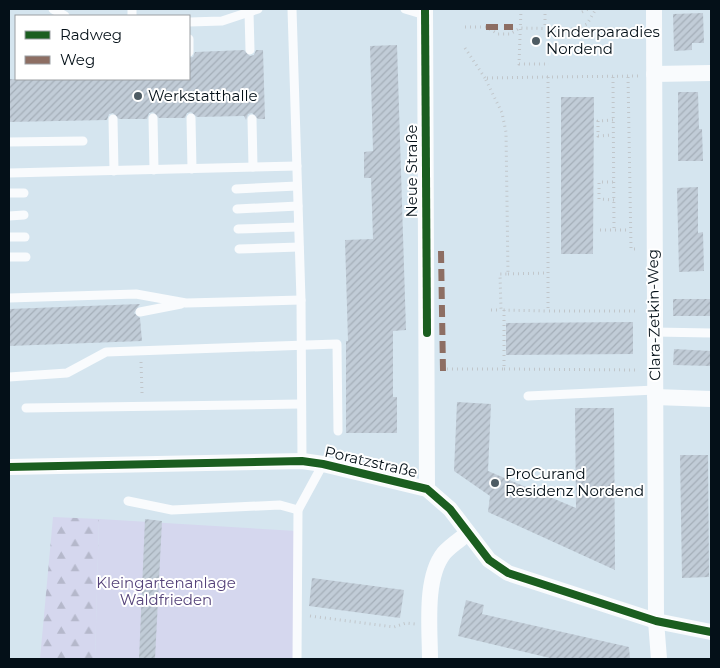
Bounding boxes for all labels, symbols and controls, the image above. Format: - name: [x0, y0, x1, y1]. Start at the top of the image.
- legend: [15, 15, 190, 80]
- place label: Kinderparadies Nordend: [546, 22, 660, 58]
- text: Radweg: [60, 25, 122, 44]
- marker: Kinderparadies Nordend: [530, 35, 542, 47]
- text: Weg: [60, 50, 95, 69]
- place label: Werkstatthalle: [148, 86, 258, 105]
- marker: Werkstatthalle: [132, 90, 144, 102]
- street label: Neue Straße: [402, 125, 421, 217]
- street label: Clara-Zetkin-Weg: [643, 249, 664, 381]
- street label: Poratzstraße: [323, 442, 419, 481]
- place label: ProCurand Residenz Nordend: [505, 464, 644, 500]
- marker: ProCurand Residenz Nordend: [489, 477, 501, 489]
- park label: Kleingartenanlage Waldfrieden: [96, 573, 236, 609]

